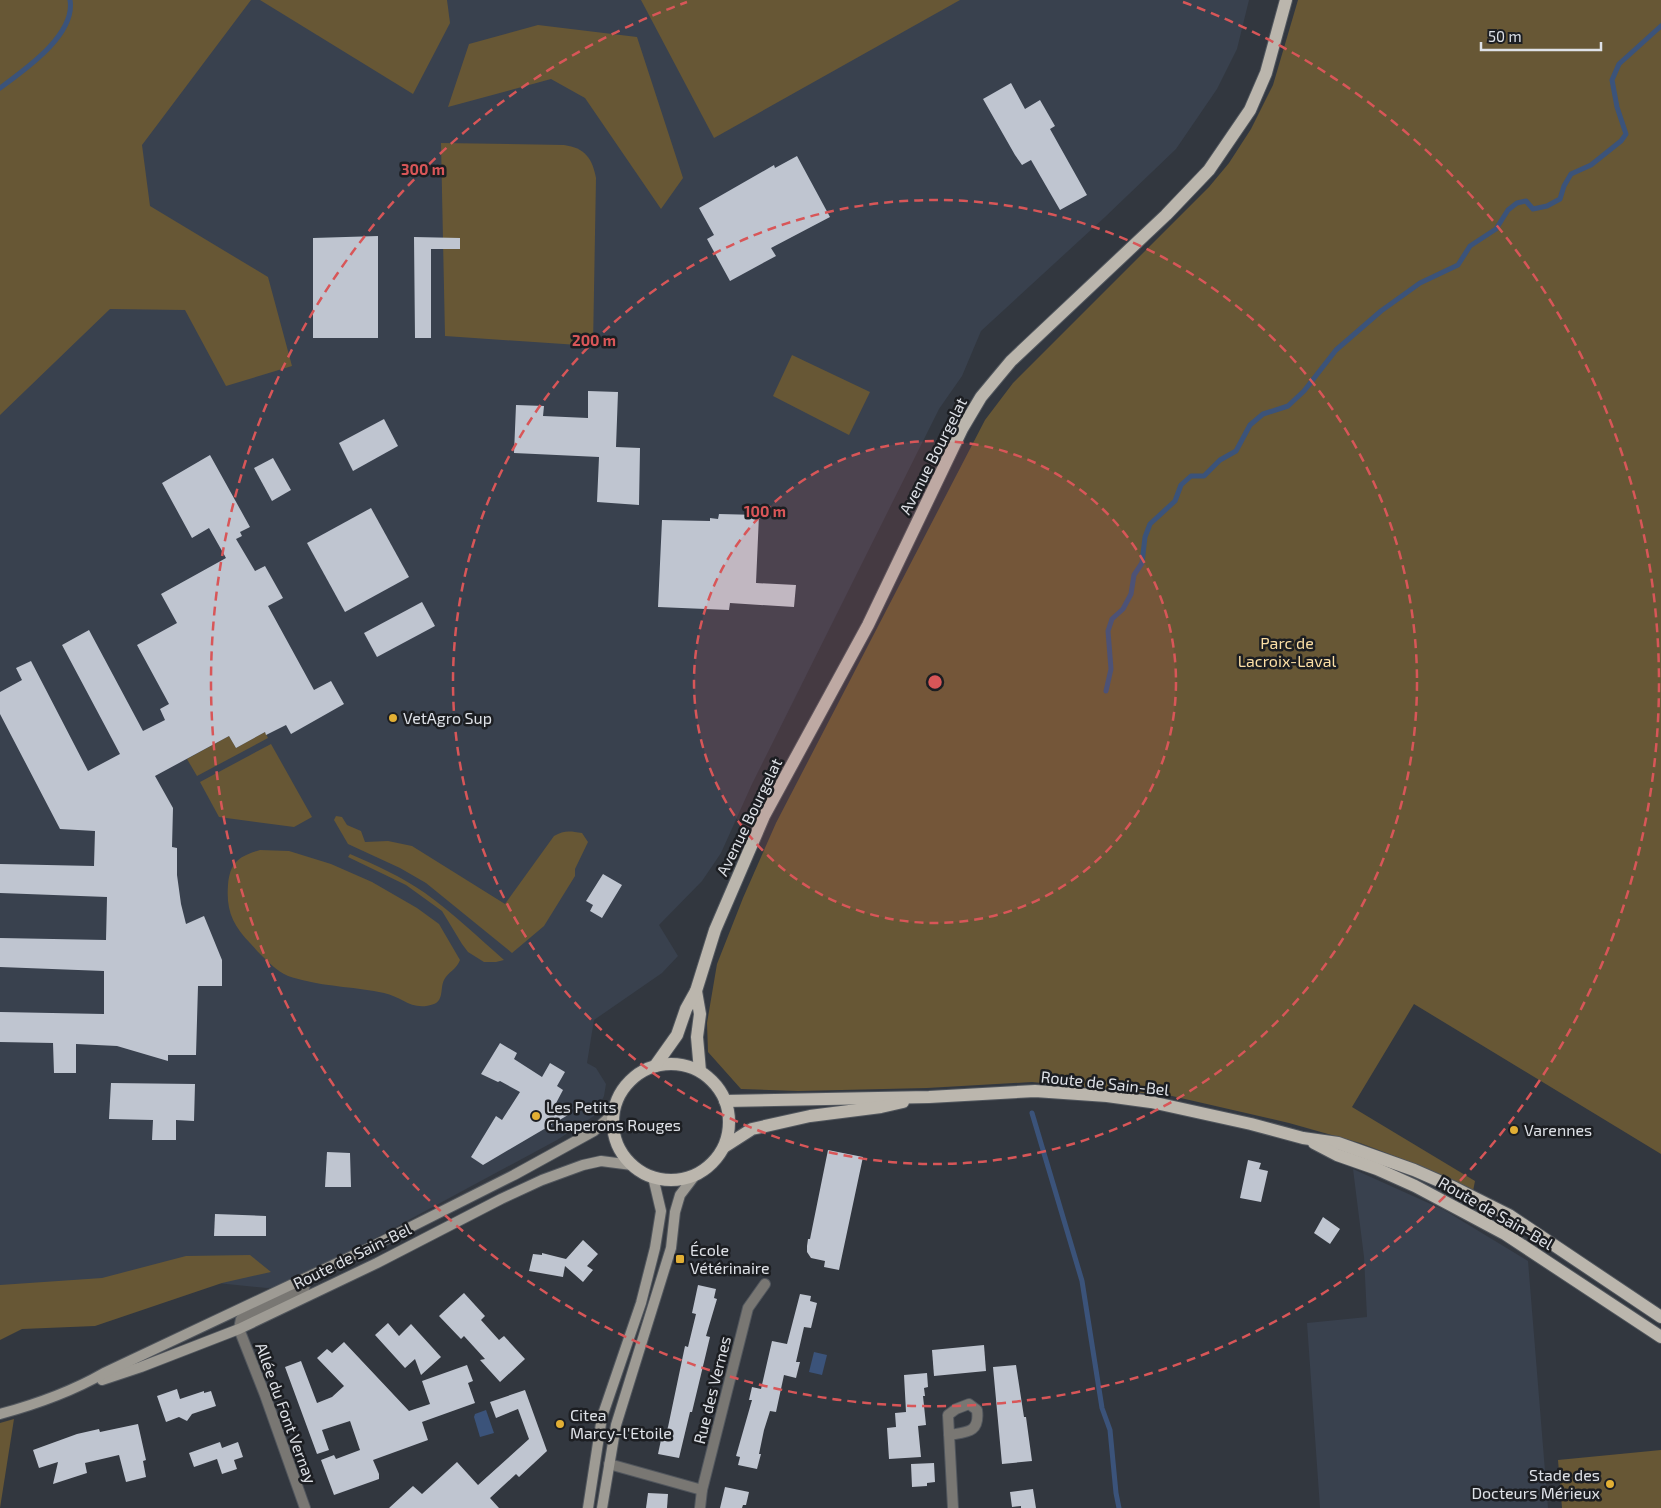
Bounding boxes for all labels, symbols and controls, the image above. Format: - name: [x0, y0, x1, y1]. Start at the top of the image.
- scale bar: [1481, 20, 1601, 52]
- text: 50 m: [1488, 27, 1522, 45]
- text: 300 m: [401, 160, 445, 178]
- text: 200 m: [572, 331, 616, 349]
- street label: Avenue Bourgelat: [895, 394, 970, 517]
- text: 100 m: [744, 502, 786, 520]
- park label: Parc de Lacroix-Laval: [1238, 633, 1336, 670]
- centre of rings: [926, 673, 944, 691]
- place label: VetAgro Sup: [403, 708, 492, 727]
- marker: VetAgro Sup: [387, 712, 399, 724]
- street label: Avenue Bourgelat: [712, 755, 785, 879]
- street label: Route de Sain-Bel: [1040, 1066, 1170, 1099]
- place label: Les Petits Chaperons Rouges: [546, 1097, 681, 1134]
- marker: Les Petits Chaperons Rouges: [530, 1110, 542, 1122]
- place label: Varennes: [1524, 1120, 1592, 1139]
- marker: Varennes: [1508, 1124, 1520, 1136]
- street label: Route de Sain-Bel: [1436, 1172, 1557, 1253]
- street label: Route de Sain-Bel: [290, 1219, 414, 1292]
- place label: École Vétérinaire: [690, 1240, 770, 1277]
- marker: École Vétérinaire: [674, 1253, 686, 1265]
- street label: Rue des Vernes: [689, 1334, 734, 1446]
- street label: Allée du Font Vernay: [252, 1340, 321, 1486]
- place label: Citea Marcy-l'Etoile: [570, 1405, 672, 1442]
- marker: Citea Marcy-l'Etoile: [554, 1418, 566, 1430]
- place label: Stade des Docteurs Mérieux: [1471, 1465, 1601, 1502]
- marker: Stade des Docteurs Mérieux: [1604, 1478, 1616, 1490]

